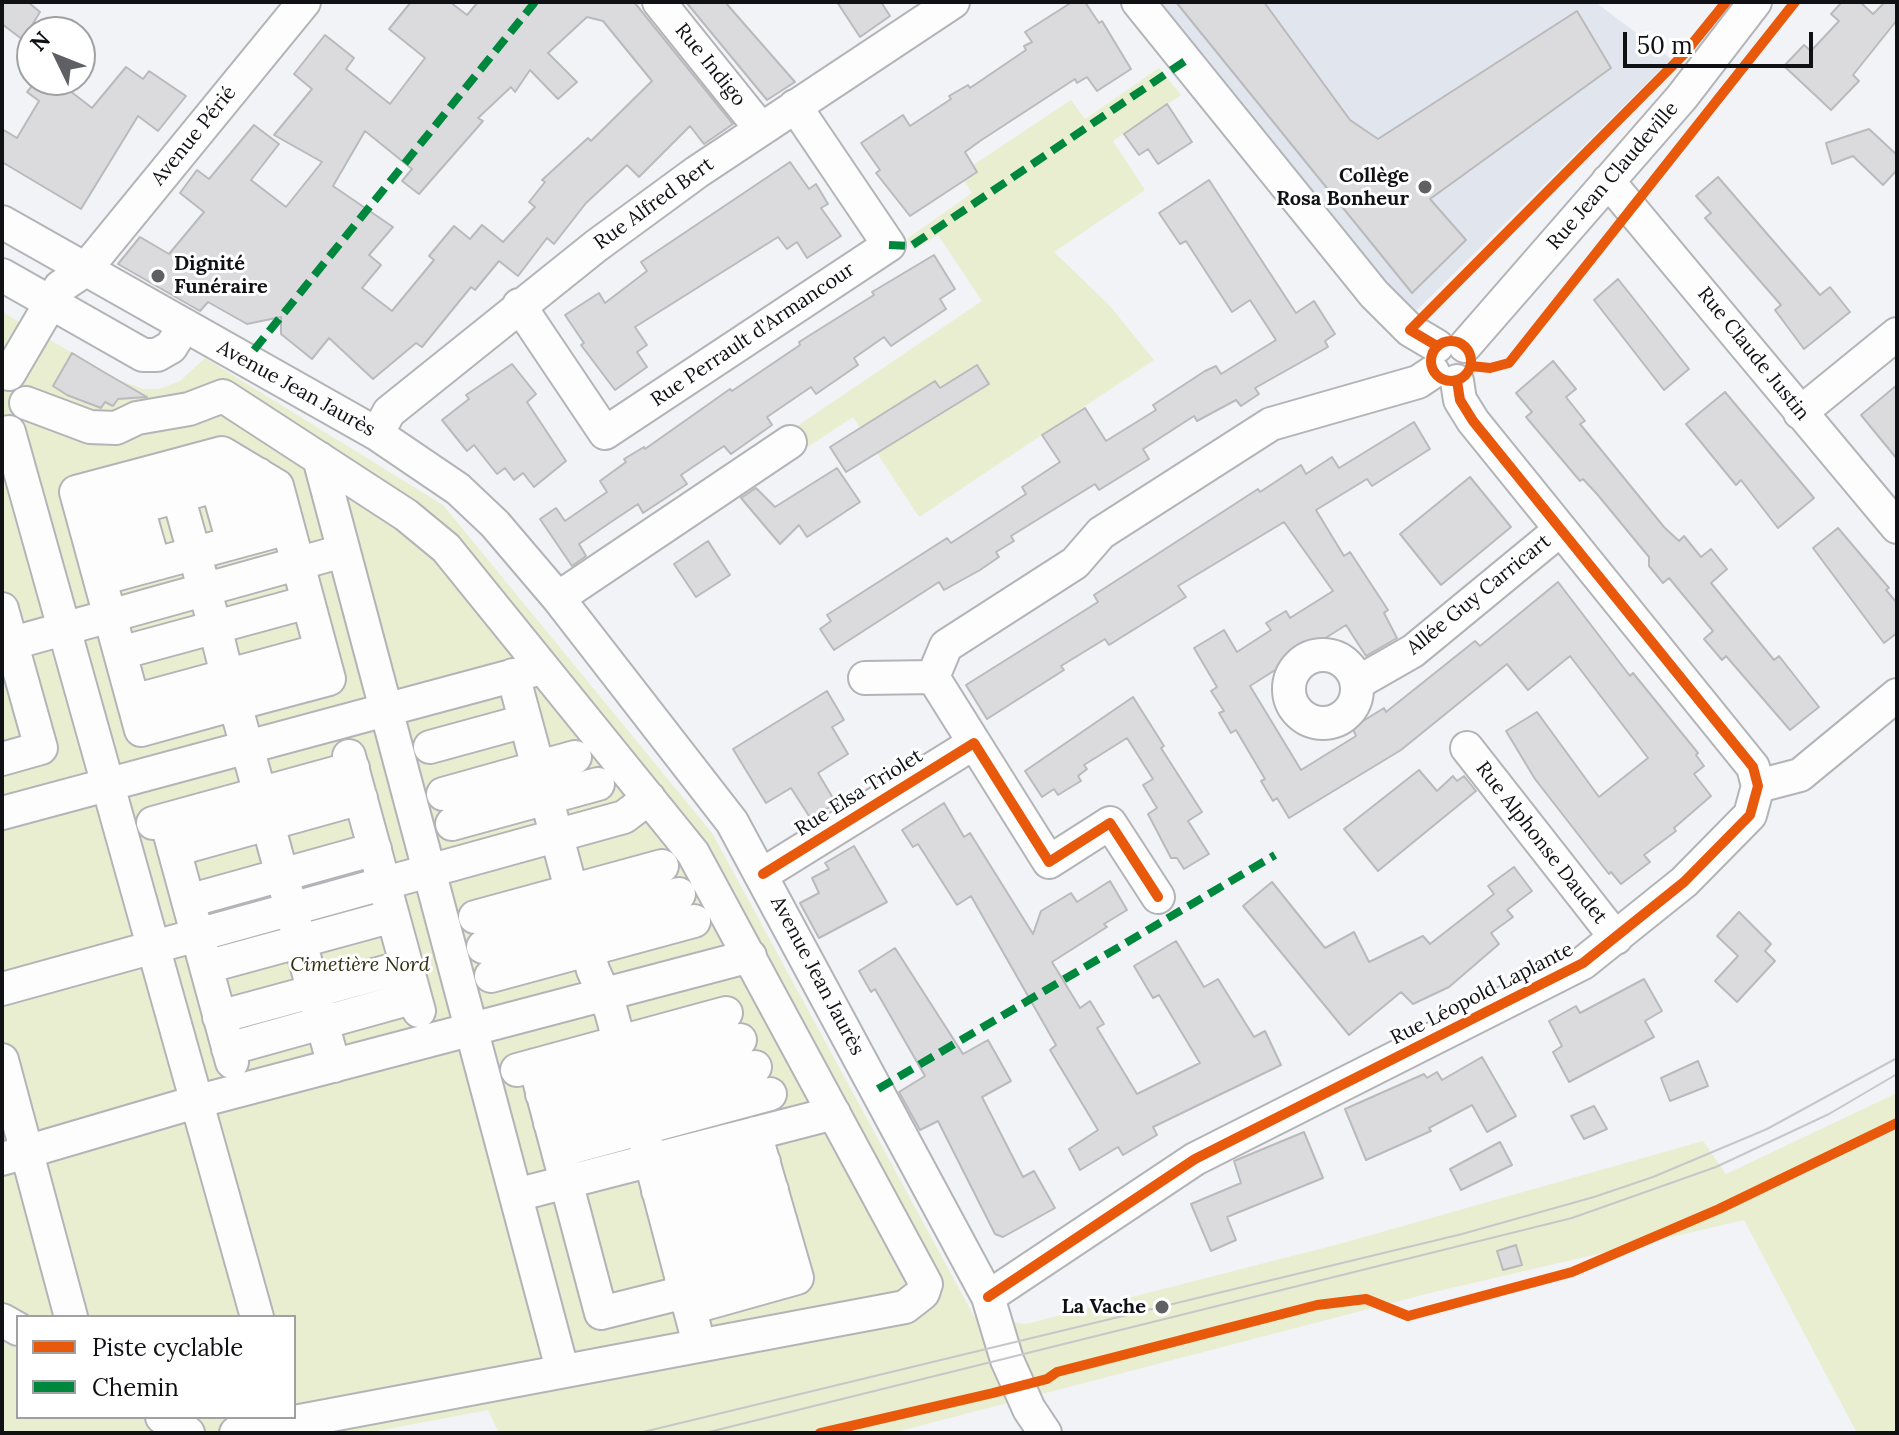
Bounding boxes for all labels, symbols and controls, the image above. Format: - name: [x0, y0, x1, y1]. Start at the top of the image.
- north arrow: [16, 16, 96, 96]
- scale bar: [1627, 16, 1817, 66]
- street label: Rue Indigo: [669, 19, 751, 111]
- text: N: [24, 25, 56, 57]
- text: 50 m: [1637, 30, 1693, 61]
- street label: Avenue Périé: [147, 81, 241, 191]
- street label: Rue Jean Claudeville: [1542, 97, 1684, 255]
- street label: Rue Alfred Bert: [590, 153, 718, 255]
- place label: Collège Rosa Bonheur: [1276, 164, 1409, 211]
- marker: Collège Rosa Bonheur: [1416, 178, 1434, 196]
- place label: Dignité Funéraire: [174, 252, 268, 299]
- street label: Rue Perrault d'Armancour: [647, 258, 859, 412]
- marker: Dignité Funéraire: [149, 267, 167, 285]
- street label: Rue Claude Justin: [1692, 283, 1814, 425]
- street label: Avenue Jean Jaurès: [213, 336, 379, 442]
- street label: Allée Guy Carricart: [1402, 530, 1556, 660]
- street label: Rue Elsa Triolet: [791, 744, 927, 842]
- street label: Rue Alphonse Daudet: [1470, 757, 1612, 929]
- street label: Avenue Jean Jaurès: [765, 892, 869, 1060]
- street label: Rue Léopold Laplante: [1387, 938, 1577, 1050]
- park label: Cimetière Nord: [290, 953, 430, 977]
- place label: La Vache: [1062, 1295, 1146, 1319]
- marker: La Vache: [1153, 1298, 1171, 1316]
- legend: [16, 1315, 296, 1419]
- text: Piste cyclable: [92, 1332, 243, 1363]
- text: Chemin: [92, 1372, 179, 1403]

